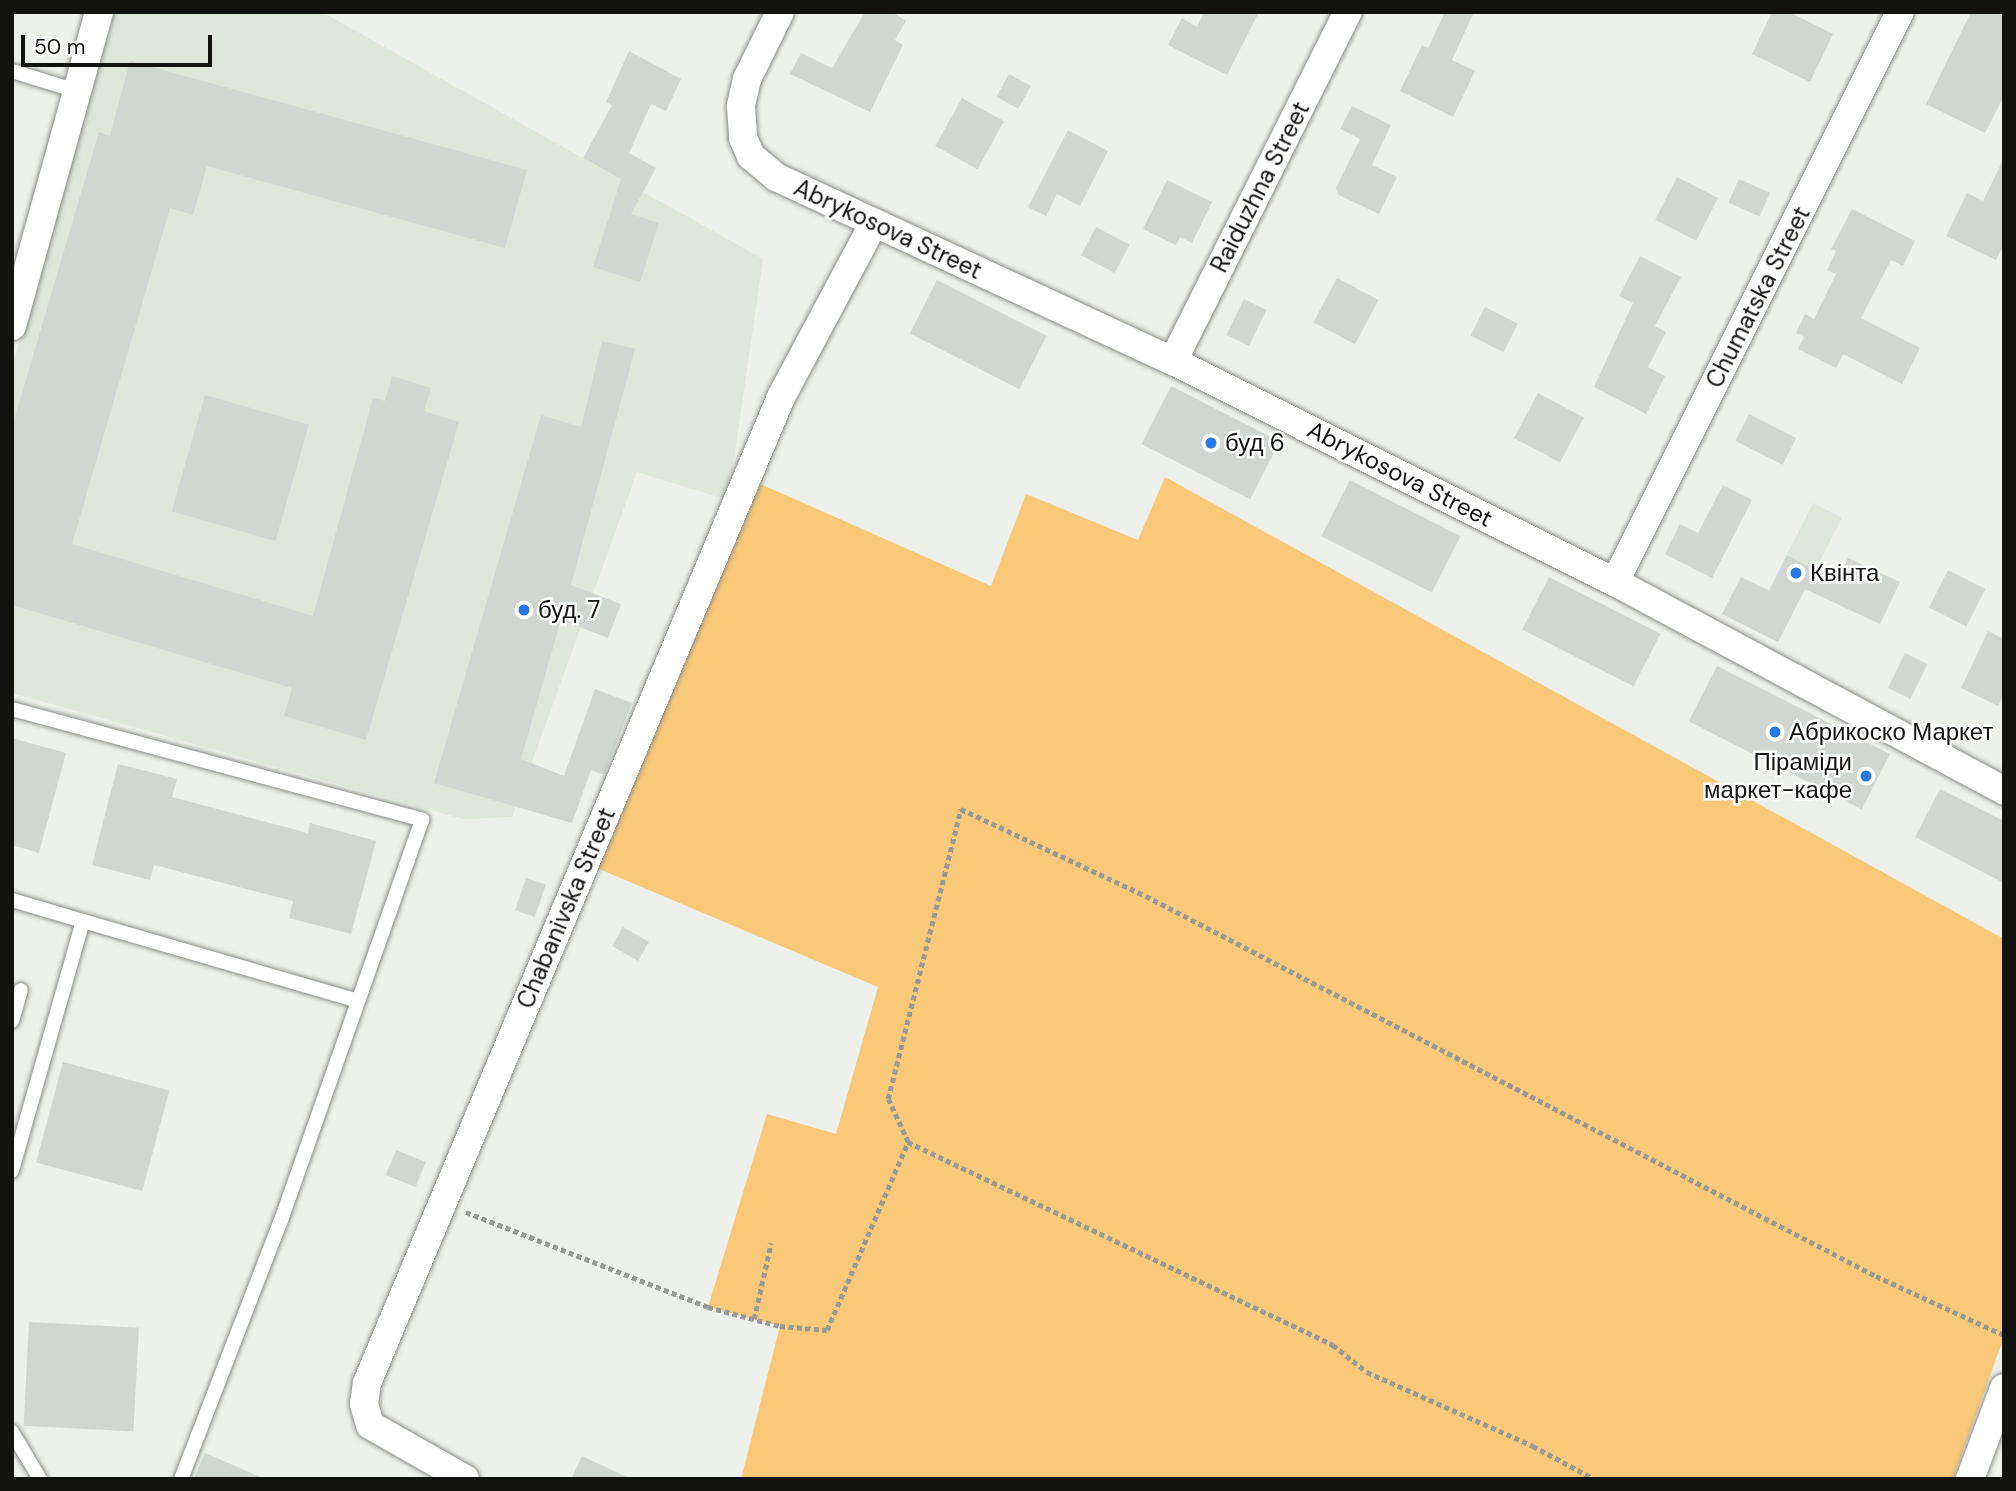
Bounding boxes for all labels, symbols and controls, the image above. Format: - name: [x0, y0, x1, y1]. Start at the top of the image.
- scale bar: [24, 21, 215, 65]
- text: 50 m: [34, 33, 85, 61]
- street label: Raiduzhna Street: [1205, 97, 1315, 277]
- street label: Abrykosova Street: [790, 173, 986, 285]
- street label: Chumatska Street: [1700, 201, 1816, 393]
- street label: Abrykosova Street: [1303, 415, 1497, 533]
- place label: буд 6: [1225, 429, 1285, 457]
- marker: буд 6: [1203, 435, 1219, 451]
- place label: Квінта: [1810, 559, 1879, 587]
- marker: Квінта: [1788, 565, 1804, 581]
- place label: буд. 7: [538, 596, 600, 624]
- marker: буд. 7: [516, 602, 532, 618]
- place label: Абрикоско Маркет: [1789, 718, 1993, 746]
- marker: Абрикоско Маркет: [1767, 724, 1783, 740]
- place label: Піраміди маркет-кафе: [1704, 748, 1852, 804]
- marker: Піраміди маркет-кафе: [1858, 768, 1874, 784]
- street label: Chabanivska Street: [511, 803, 621, 1013]

